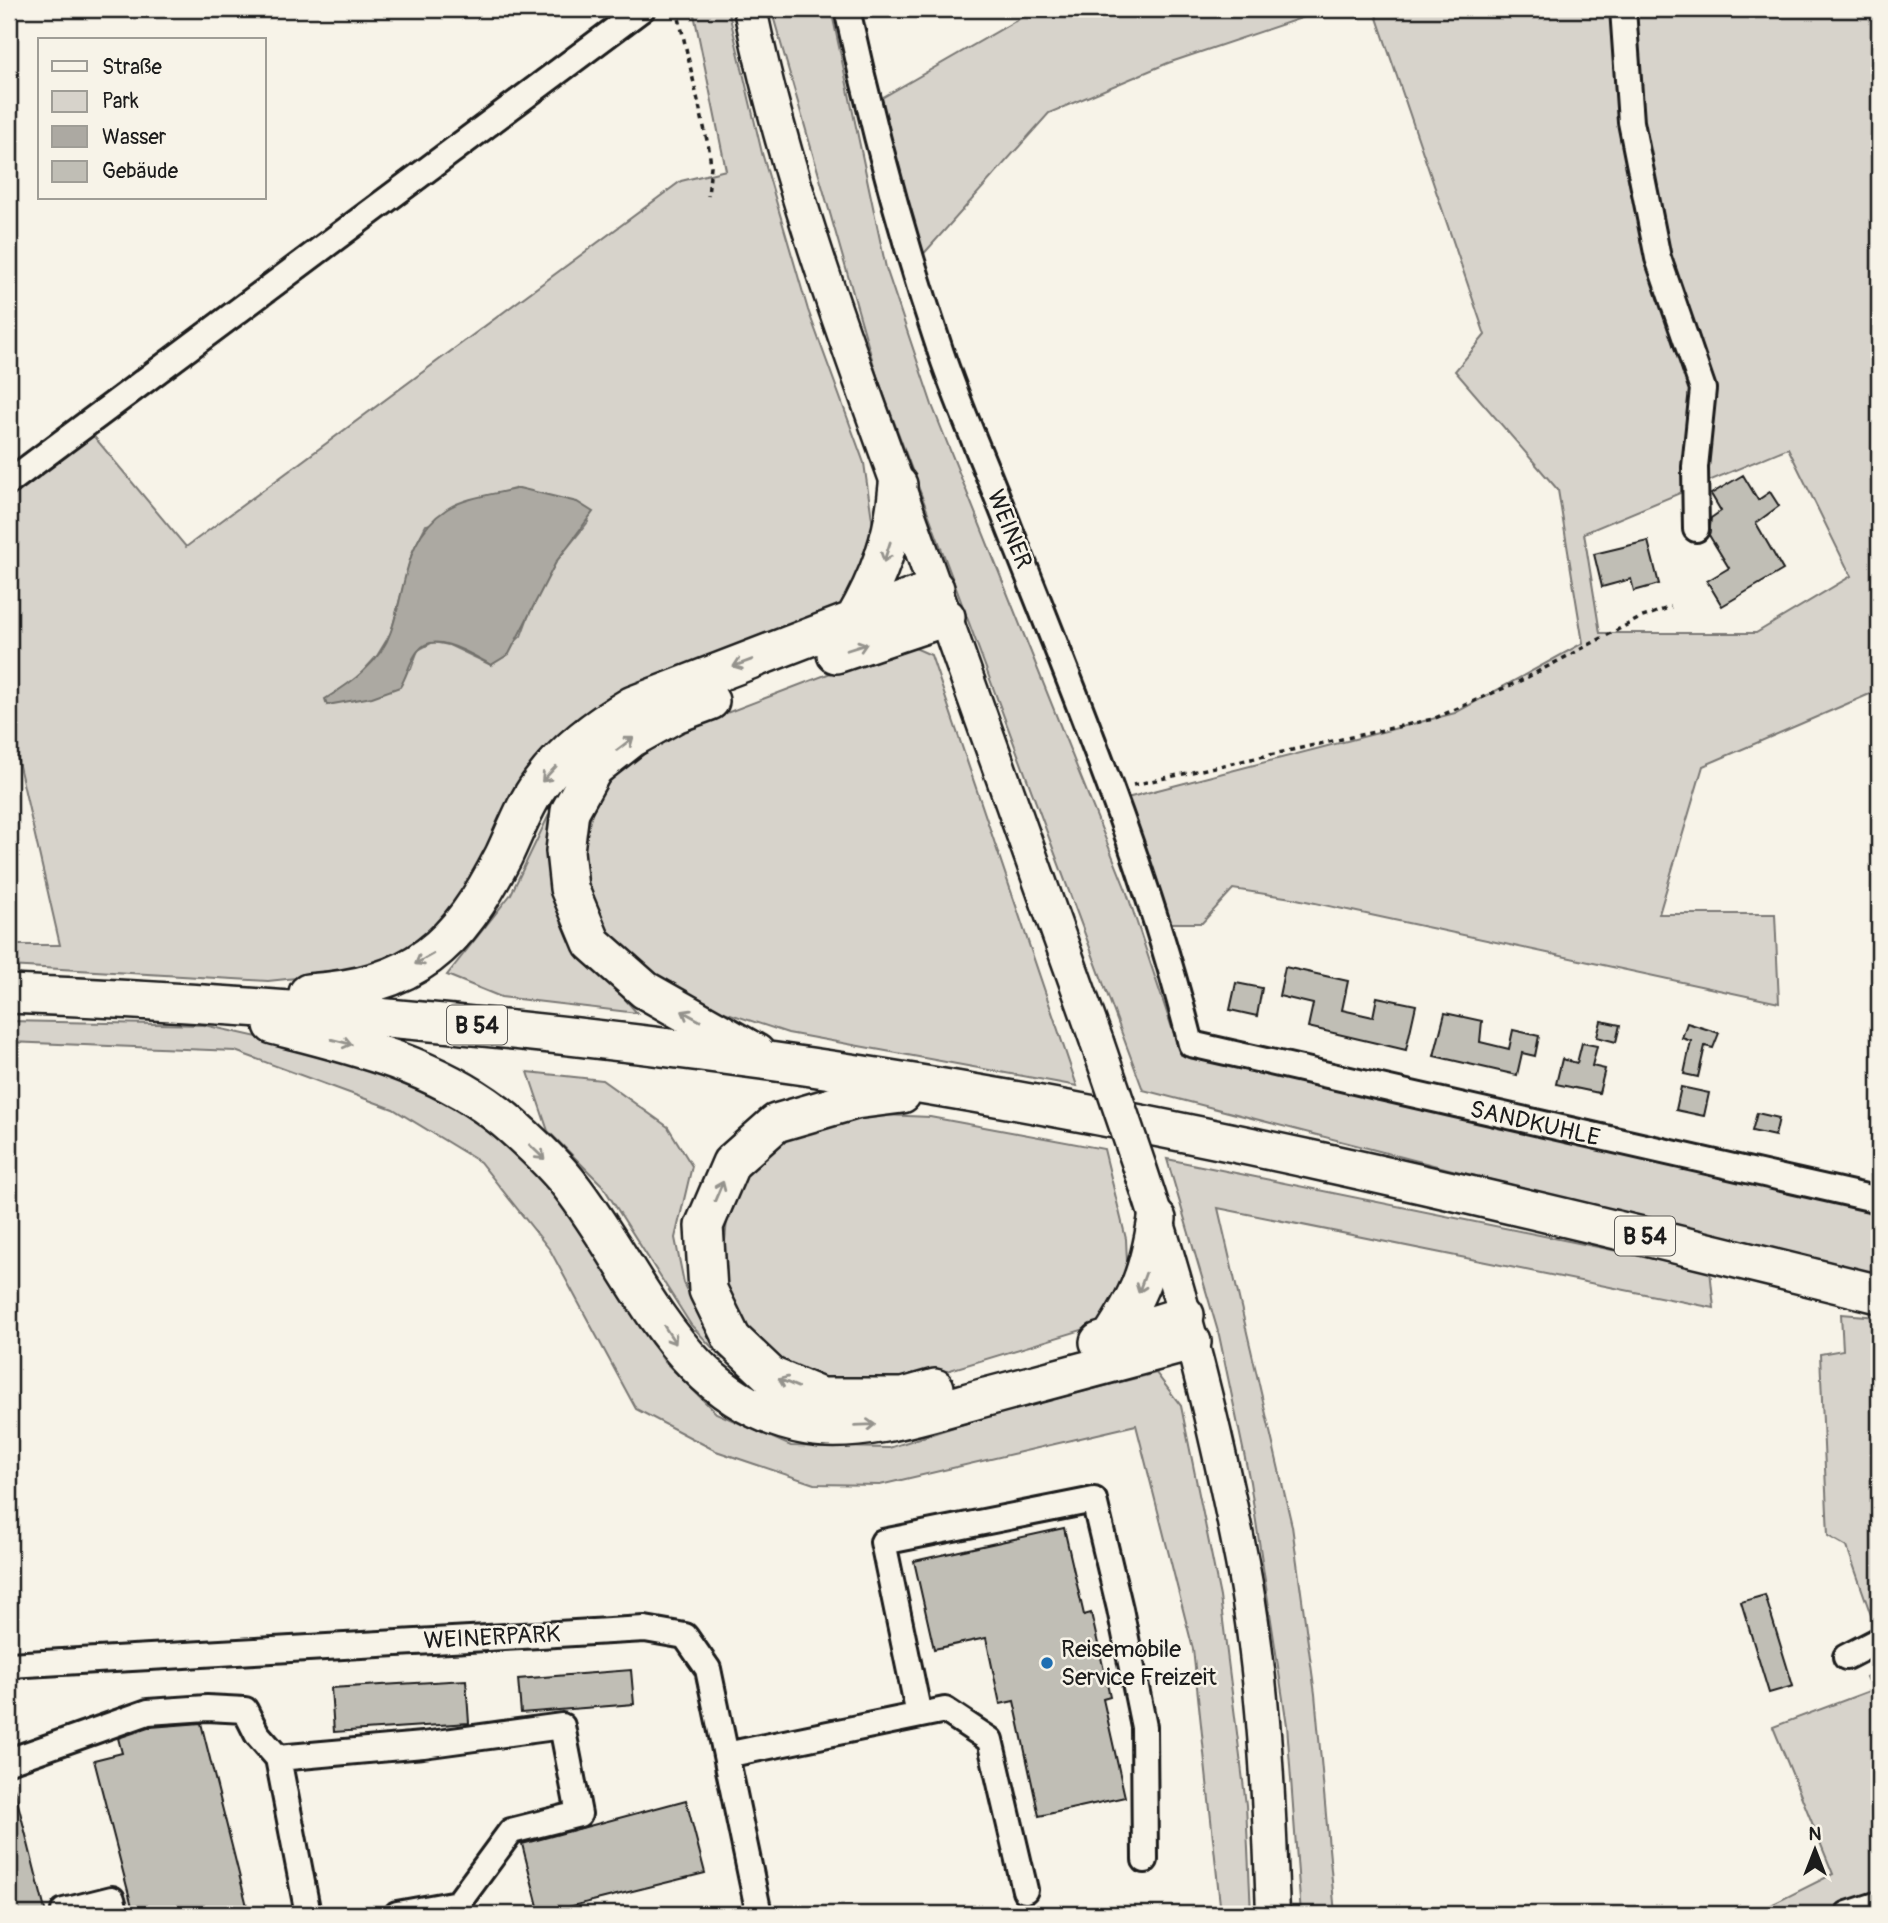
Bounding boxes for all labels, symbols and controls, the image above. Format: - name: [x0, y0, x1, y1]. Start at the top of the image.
- legend: [38, 38, 266, 200]
- text: Straße: [102, 54, 162, 81]
- text: Park: [102, 88, 139, 115]
- text: Wasser: [102, 124, 167, 151]
- text: Gebäude: [102, 158, 179, 185]
- street label: WEINER: [981, 486, 1038, 573]
- one-way arrow: [879, 541, 892, 563]
- one-way arrow: [845, 640, 867, 652]
- one-way arrow: [733, 657, 755, 670]
- one-way arrow: [615, 736, 634, 751]
- one-way arrow: [541, 765, 558, 782]
- one-way arrow: [414, 953, 434, 967]
- road number: B 54: [447, 1006, 507, 1044]
- one-way arrow: [681, 1009, 702, 1022]
- one-way arrow: [330, 1036, 353, 1049]
- street label: SANDKUHLE: [1467, 1094, 1603, 1153]
- one-way arrow: [528, 1144, 545, 1161]
- one-way arrow: [713, 1181, 726, 1203]
- road number: B 54: [1615, 1217, 1675, 1256]
- one-way arrow: [1135, 1271, 1147, 1293]
- one-way arrow: [664, 1325, 678, 1345]
- one-way arrow: [777, 1375, 799, 1388]
- one-way arrow: [854, 1419, 877, 1432]
- street label: WEINERPARK: [423, 1619, 561, 1656]
- place label: Reisemobile Service Freizeit: [1061, 1635, 1217, 1692]
- marker: Reisemobile Service Freizeit: [1039, 1655, 1055, 1671]
- north arrow: [1780, 1814, 1850, 1884]
- text: N: [1809, 1822, 1822, 1846]

